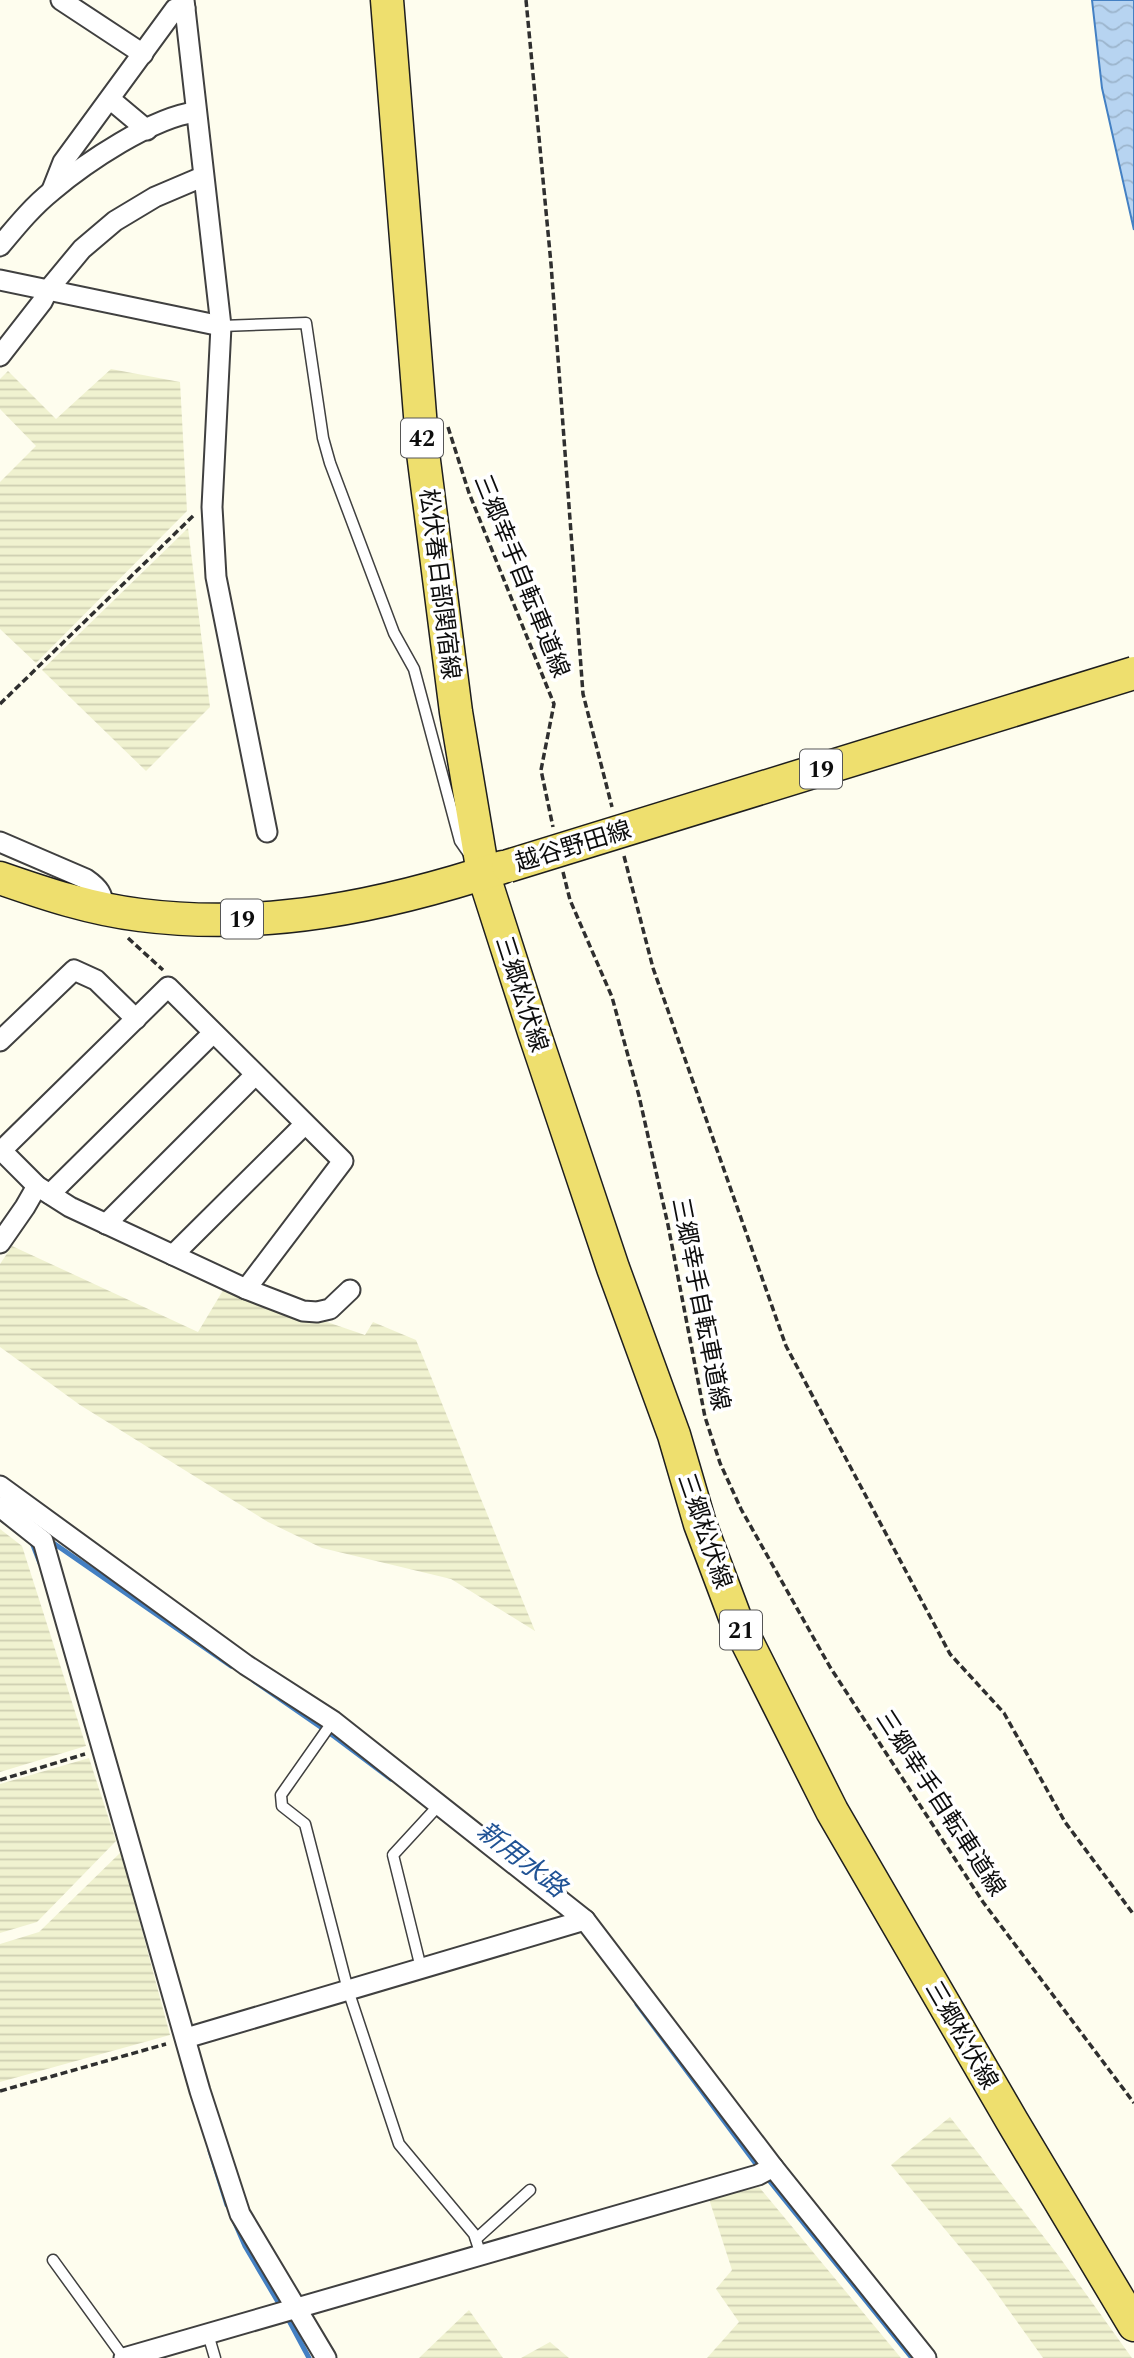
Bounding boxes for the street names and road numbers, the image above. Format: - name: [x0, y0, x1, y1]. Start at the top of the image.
- road number: 42: [401, 418, 443, 458]
- street label: 三郷幸手自転車道線: [464, 469, 578, 683]
- street label: 松伏春日部関宿線: [409, 487, 469, 682]
- road number: 19: [800, 750, 842, 789]
- street label: 越谷野田線: [511, 812, 636, 882]
- road number: 19: [221, 900, 263, 938]
- street label: 三郷松伏線: [485, 932, 557, 1057]
- street label: 三郷幸手自転車道線: [662, 1195, 738, 1414]
- street label: 三郷松伏線: [668, 1469, 741, 1594]
- road number: 21: [720, 1610, 762, 1650]
- street label: 三郷幸手自転車道線: [866, 1703, 1014, 1904]
- street label: 三郷松伏線: [916, 1975, 1007, 2096]

